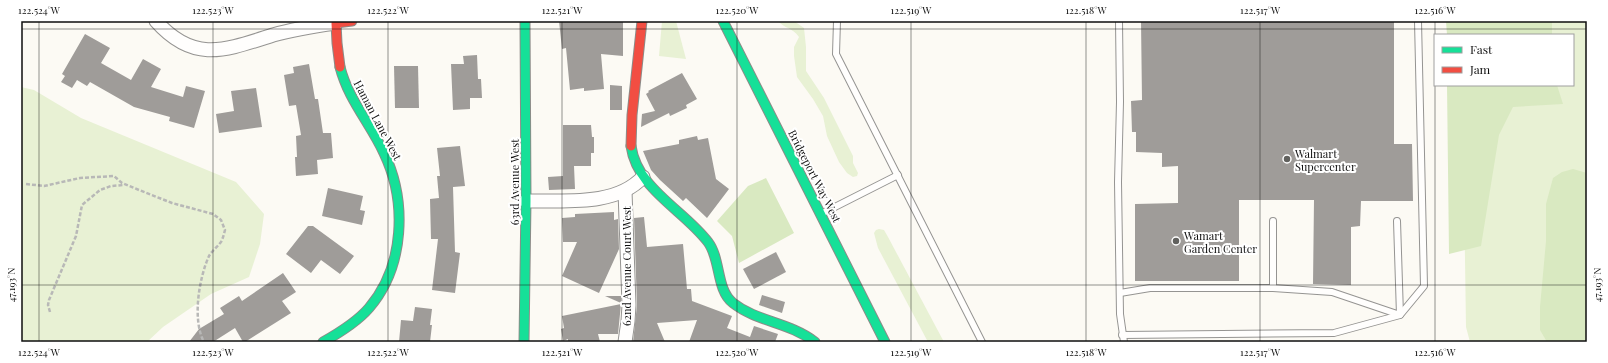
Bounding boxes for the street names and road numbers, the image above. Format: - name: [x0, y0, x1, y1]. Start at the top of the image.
- street label: Haman Lane West: [351, 77, 405, 163]
- street label: Bridgeport Way West: [785, 127, 845, 225]
- street label: 63rd Avenue West: [507, 139, 522, 225]
- street label: 62nd Avenue Court West: [619, 206, 634, 326]

